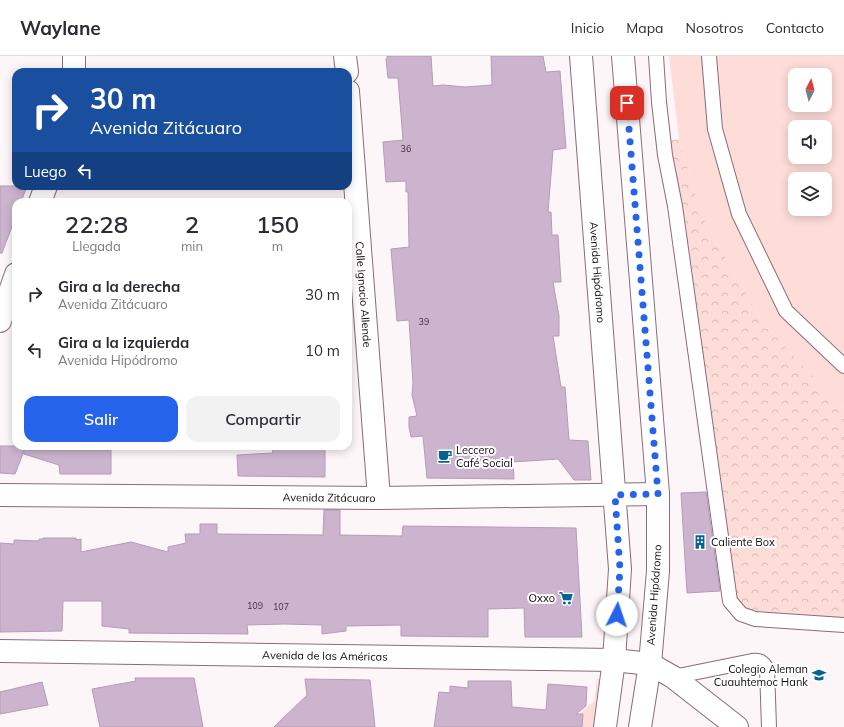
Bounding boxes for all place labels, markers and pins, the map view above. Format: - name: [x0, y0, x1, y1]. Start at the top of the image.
- pin: [610, 86, 644, 120]
- place label: Leccero Café Social: [456, 443, 513, 470]
- cafe icon: Leccero Café Social: [437, 448, 453, 464]
- building icon: Caliente Box: [692, 534, 708, 550]
- place label: Caliente Box: [711, 535, 775, 549]
- supermarket icon: Oxxo: [558, 590, 574, 606]
- place label: Oxxo: [529, 591, 555, 605]
- place label: Colegio Aleman Cuauhtemoc Hank: [714, 662, 808, 689]
- school or university icon: Colegio Aleman Cuauhtemoc Hank: [811, 667, 827, 683]

